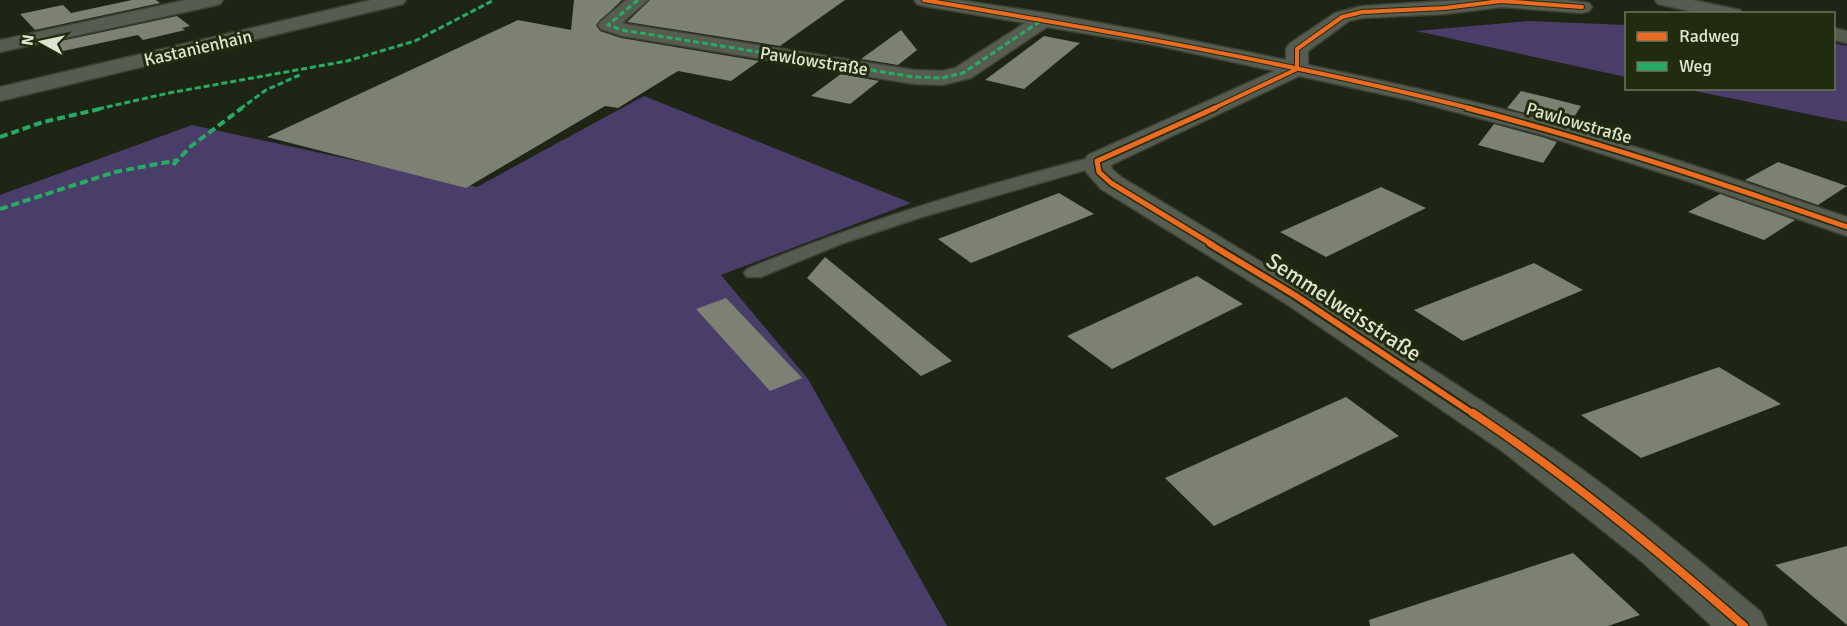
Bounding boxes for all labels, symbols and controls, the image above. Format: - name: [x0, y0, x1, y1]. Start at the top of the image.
- north arrow: [12, 12, 72, 72]
- legend: [1625, 12, 1835, 90]
- street label: Kastanienhain: [142, 25, 254, 71]
- text: Radweg: [1679, 25, 1740, 47]
- text: N: [17, 33, 39, 47]
- street label: Pawlowstraße: [758, 42, 870, 80]
- text: Weg: [1679, 55, 1712, 77]
- street label: Pawlowstraße: [1524, 97, 1634, 149]
- street label: Semmelweisstraße: [1262, 247, 1426, 367]

